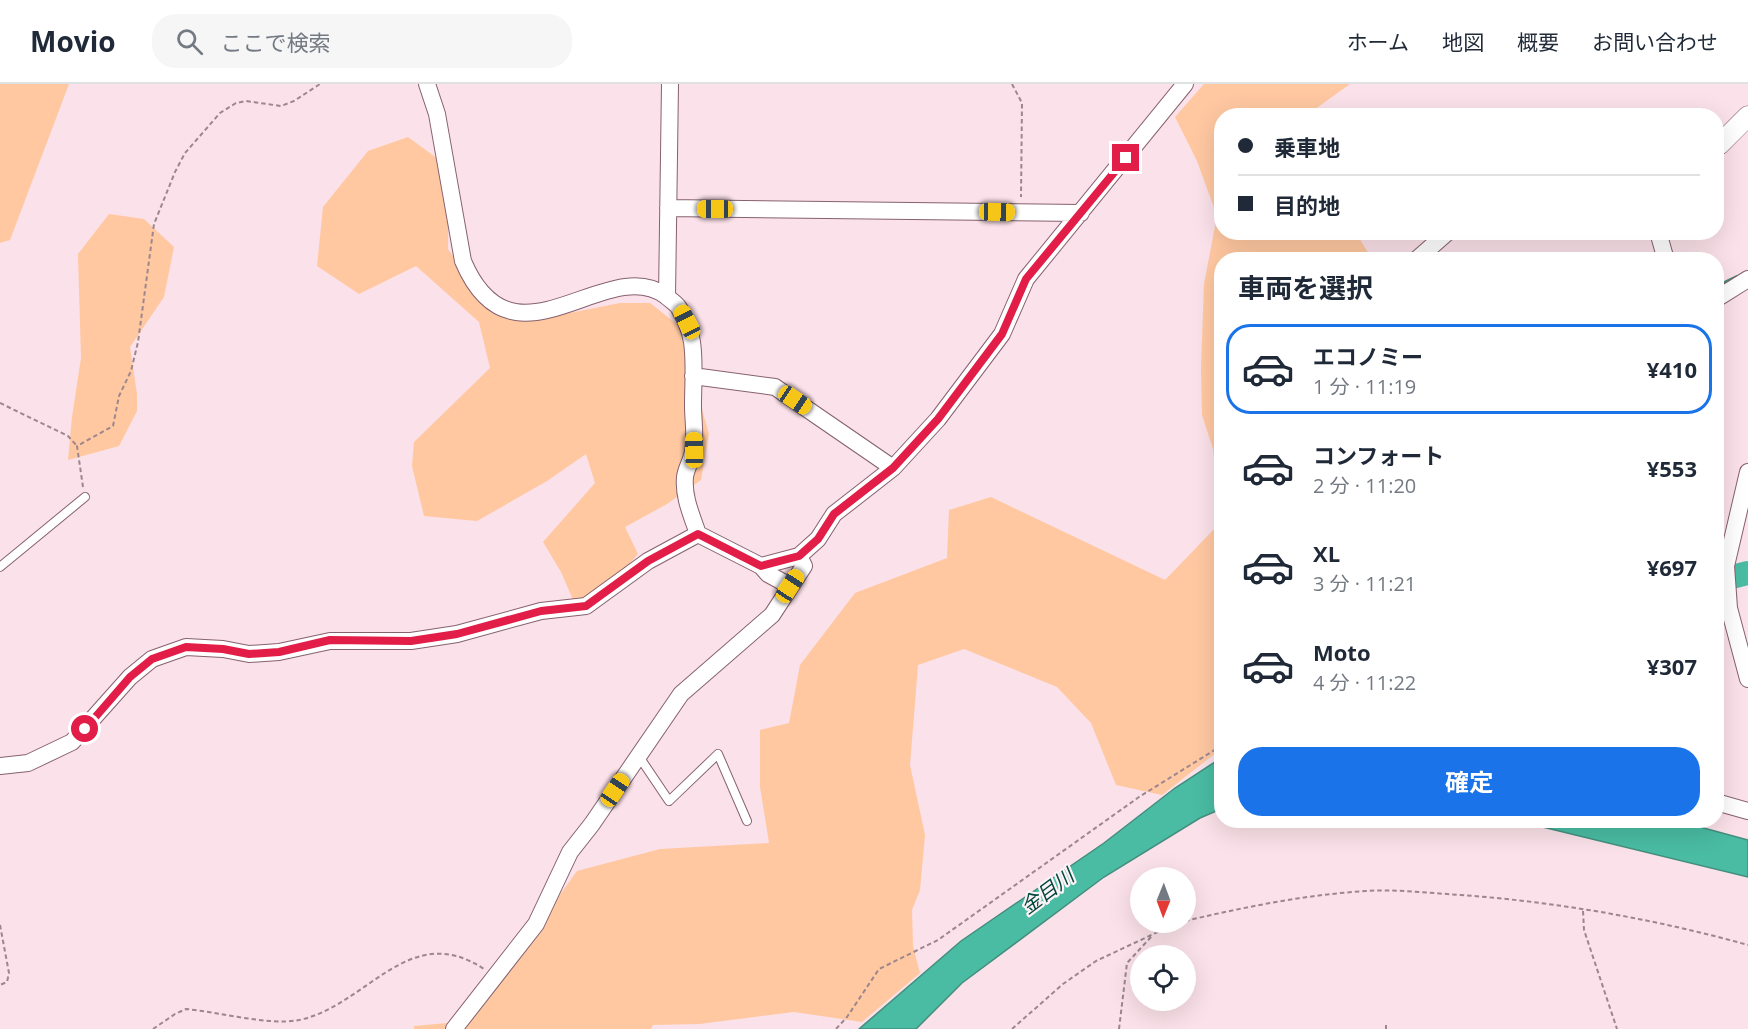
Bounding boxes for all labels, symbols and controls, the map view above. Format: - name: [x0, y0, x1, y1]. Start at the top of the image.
- search box: [152, 14, 572, 68]
- text: Movio: [30, 22, 116, 60]
- icon: search: [173, 25, 206, 58]
- text: ここで検索: [221, 27, 331, 57]
- text: ホーム: [1347, 28, 1409, 56]
- text: 地図: [1442, 28, 1484, 56]
- text: 概要: [1517, 28, 1559, 56]
- text: お問い合わせ: [1592, 28, 1718, 56]
- text: 乗車地: [1274, 132, 1340, 162]
- route end: [1112, 144, 1139, 171]
- text: 目的地: [1274, 190, 1340, 220]
- car: [697, 200, 733, 218]
- car: [979, 203, 1015, 221]
- text: 車両を選択: [1238, 269, 1373, 306]
- car: [671, 302, 703, 342]
- text: エコノミー: [1313, 341, 1423, 371]
- icon: car: [1241, 342, 1295, 396]
- text: ¥410: [1647, 354, 1697, 384]
- text: 1 分 · 11:19: [1313, 373, 1416, 400]
- car: [775, 382, 815, 418]
- car: [685, 432, 703, 468]
- text: コンフォート: [1313, 440, 1444, 470]
- icon: car: [1241, 441, 1295, 495]
- text: ¥553: [1647, 453, 1697, 483]
- text: 2 分 · 11:20: [1313, 472, 1416, 499]
- text: XL: [1313, 538, 1340, 568]
- icon: car: [1241, 540, 1295, 594]
- text: ¥697: [1647, 552, 1697, 582]
- car: [773, 566, 807, 606]
- text: 3 分 · 11:21: [1313, 570, 1416, 597]
- text: Moto: [1313, 637, 1371, 667]
- icon: car: [1241, 639, 1295, 693]
- text: ¥307: [1647, 651, 1697, 681]
- text: 4 分 · 11:22: [1313, 669, 1416, 696]
- route start: [71, 715, 98, 742]
- button: 確定: [1238, 747, 1700, 816]
- car: [597, 770, 633, 810]
- water label: 金目川: [1015, 861, 1081, 920]
- north arrow: [1130, 867, 1196, 933]
- map controls: [1130, 867, 1196, 1011]
- button: locate: [1130, 945, 1196, 1011]

